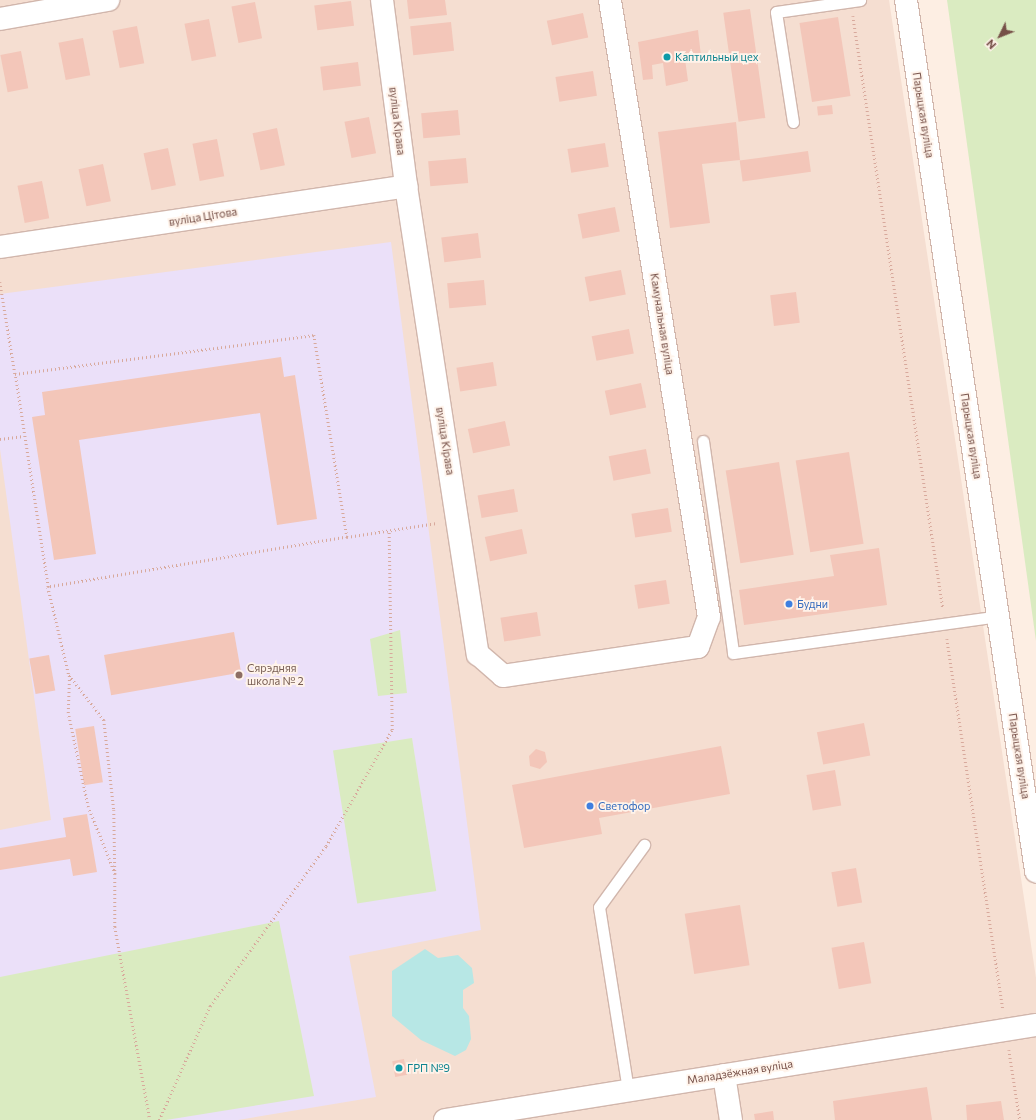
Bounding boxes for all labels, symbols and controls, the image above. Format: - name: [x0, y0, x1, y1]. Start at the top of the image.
- north arrow: [980, 16, 1020, 56]
- text: N: [983, 37, 998, 52]
- place label: Каптильный цех: [675, 50, 759, 64]
- marker: Каптильный цех: [662, 52, 672, 62]
- street label: Парыцкая вуліца: [910, 71, 936, 159]
- street label: вуліца Кірава: [386, 86, 408, 156]
- street label: вуліца Цітова: [168, 205, 238, 229]
- street label: Камунальная вуліца: [647, 272, 677, 376]
- street label: Парыцкая вуліца: [958, 392, 984, 480]
- street label: вуліца Кірава: [433, 406, 457, 476]
- place label: Будни: [797, 597, 828, 611]
- marker: Будни: [784, 599, 794, 609]
- place label: Сярэдняя школа № 2: [247, 662, 304, 688]
- marker: Сярэдняя школа № 2: [234, 670, 244, 680]
- street label: Парыцкая вуліца: [1006, 712, 1032, 800]
- place label: Светофор: [598, 799, 651, 813]
- marker: Светофор: [585, 801, 595, 811]
- street label: Маладзёжная вуліца: [686, 1057, 794, 1087]
- place label: ГРП №9: [407, 1061, 450, 1075]
- marker: ГРП №9: [394, 1063, 404, 1073]

